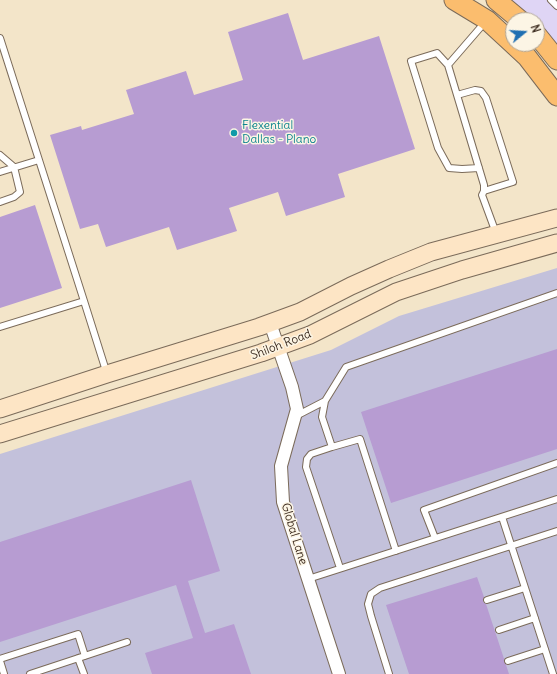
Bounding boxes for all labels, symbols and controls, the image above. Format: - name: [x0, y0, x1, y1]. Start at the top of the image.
- north arrow: [505, 12, 545, 52]
- text: N: [528, 23, 543, 34]
- place label: Flexential Dallas - Plano: [242, 119, 316, 147]
- marker: Flexential Dallas - Plano: [229, 128, 239, 138]
- street label: Shiloh Road: [249, 327, 313, 363]
- street label: Global Lane: [278, 501, 310, 567]

